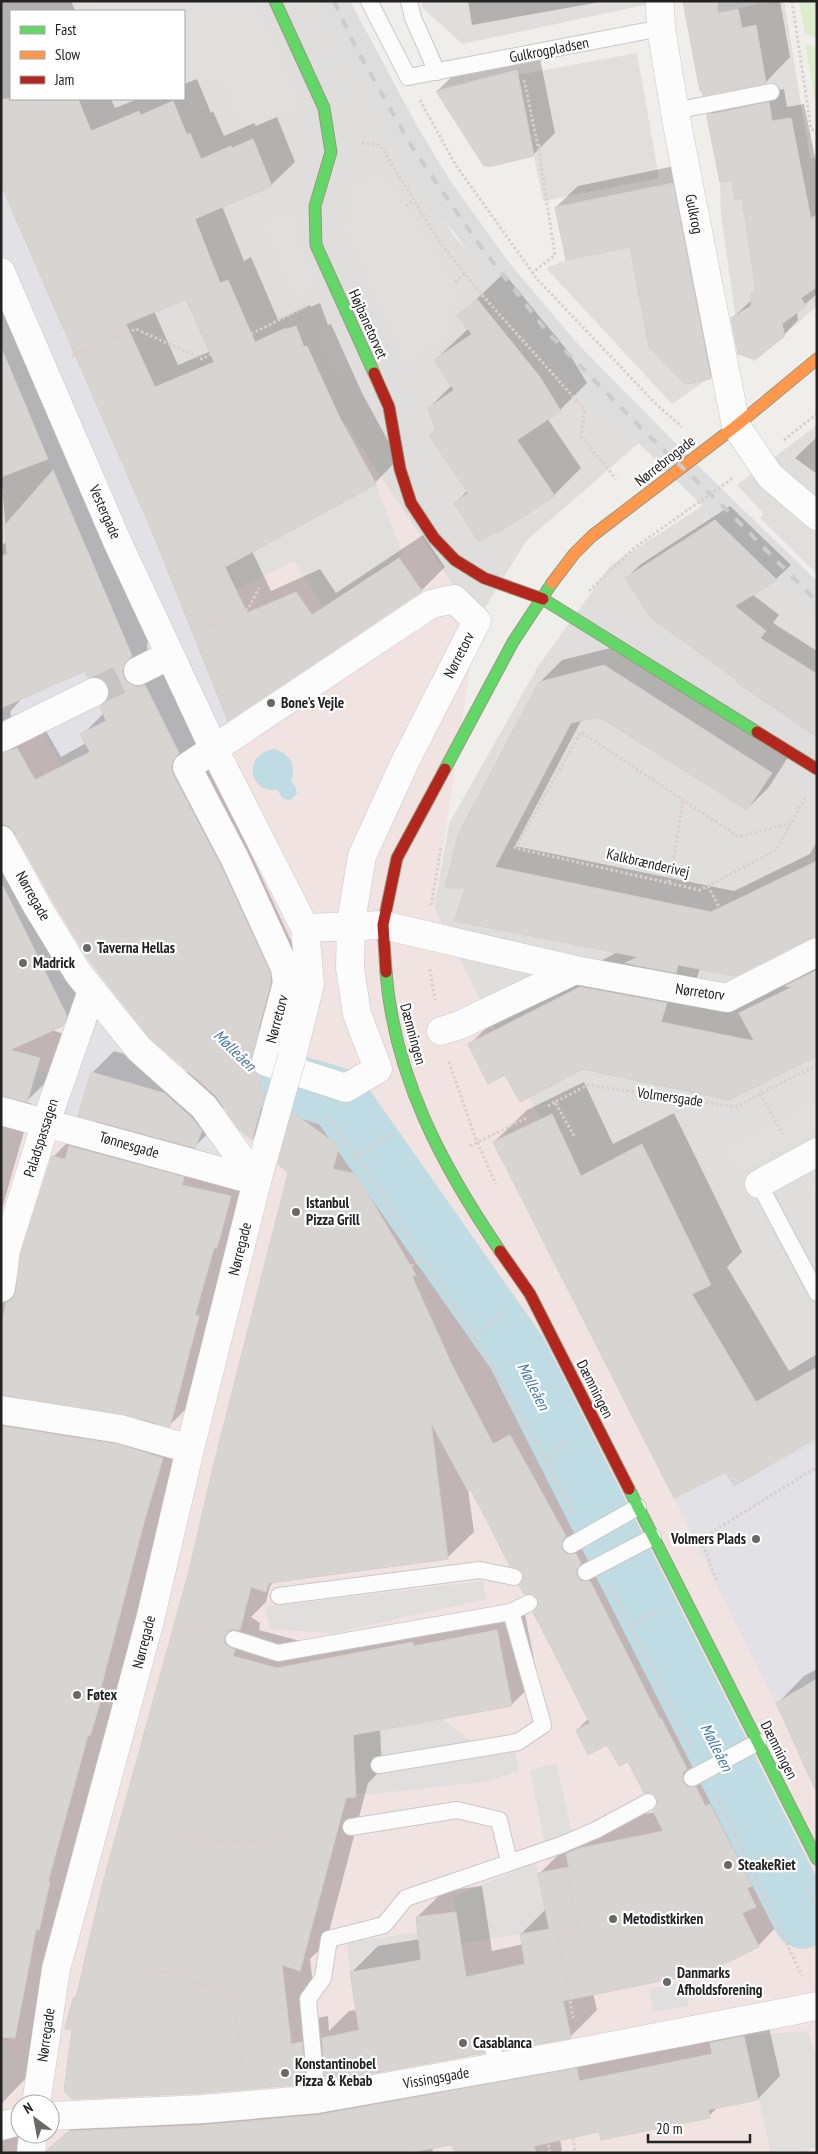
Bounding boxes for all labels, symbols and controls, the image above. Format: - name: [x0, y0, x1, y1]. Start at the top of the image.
- legend: [10, 10, 185, 100]
- text: Fast: [55, 20, 76, 39]
- street label: Gulkrogpladsen: [508, 32, 590, 67]
- text: Slow: [55, 45, 80, 64]
- text: Jam: [54, 70, 74, 89]
- street label: Gulkrog: [681, 192, 708, 235]
- street label: Højbanetorvet: [345, 286, 392, 361]
- street label: Nørrebrogade: [631, 431, 699, 490]
- street label: Vestergade: [85, 481, 126, 542]
- street label: Nørretorv: [439, 628, 478, 681]
- place label: Bone's Vejle: [281, 693, 344, 712]
- marker: Bone's Vejle: [265, 697, 277, 709]
- street label: Kalkbrænderivej: [605, 844, 691, 881]
- street label: Nørregade: [12, 868, 55, 924]
- place label: Taverna Hellas: [97, 938, 175, 957]
- marker: Taverna Hellas: [81, 942, 93, 954]
- place label: Madrick: [33, 953, 76, 972]
- marker: Madrick: [17, 957, 29, 969]
- street label: Nørretorv: [674, 979, 726, 1004]
- street label: Nørretorv: [261, 992, 292, 1045]
- street label: Dæmningen: [396, 1001, 431, 1067]
- water label: Mølleåen: [210, 1025, 261, 1076]
- street label: Volmersgade: [635, 1082, 704, 1111]
- street label: Paladspassagen: [19, 1096, 62, 1179]
- street label: Tønnesgade: [97, 1127, 161, 1162]
- place label: Istanbul Pizza Grill: [306, 1193, 360, 1229]
- marker: Istanbul Pizza Grill: [290, 1206, 302, 1218]
- street label: Nørregade: [224, 1220, 255, 1277]
- street label: Dæmningen: [573, 1356, 618, 1421]
- water label: Mølleåen: [513, 1359, 555, 1414]
- place label: Volmers Plads: [670, 1529, 746, 1548]
- marker: Volmers Plads: [750, 1533, 762, 1545]
- street label: Nørregade: [128, 1613, 159, 1670]
- place label: Føtex: [87, 1685, 118, 1704]
- marker: Føtex: [71, 1689, 83, 1701]
- street label: Dæmningen: [757, 1717, 802, 1782]
- water label: Mølleåen: [696, 1720, 738, 1775]
- place label: SteakeRiet: [738, 1855, 796, 1874]
- marker: SteakeRiet: [722, 1859, 734, 1871]
- place label: Metodistkirken: [623, 1909, 703, 1928]
- marker: Metodistkirken: [607, 1913, 619, 1925]
- place label: Danmarks Afholdsforening: [676, 1963, 763, 1999]
- marker: Danmarks Afholdsforening: [661, 1976, 673, 1988]
- street label: Nørregade: [32, 2007, 59, 2063]
- place label: Casablanca: [473, 2033, 532, 2052]
- marker: Casablanca: [457, 2037, 469, 2049]
- place label: Konstantinobel Pizza & Kebab: [295, 2054, 376, 2090]
- street label: Vissingsgade: [400, 2062, 471, 2093]
- marker: Konstantinobel Pizza & Kebab: [279, 2067, 291, 2079]
- north arrow: [10, 2094, 60, 2144]
- text: N: [20, 2098, 36, 2118]
- scale bar: [648, 2112, 750, 2144]
- text: 20 m: [656, 2119, 682, 2138]

